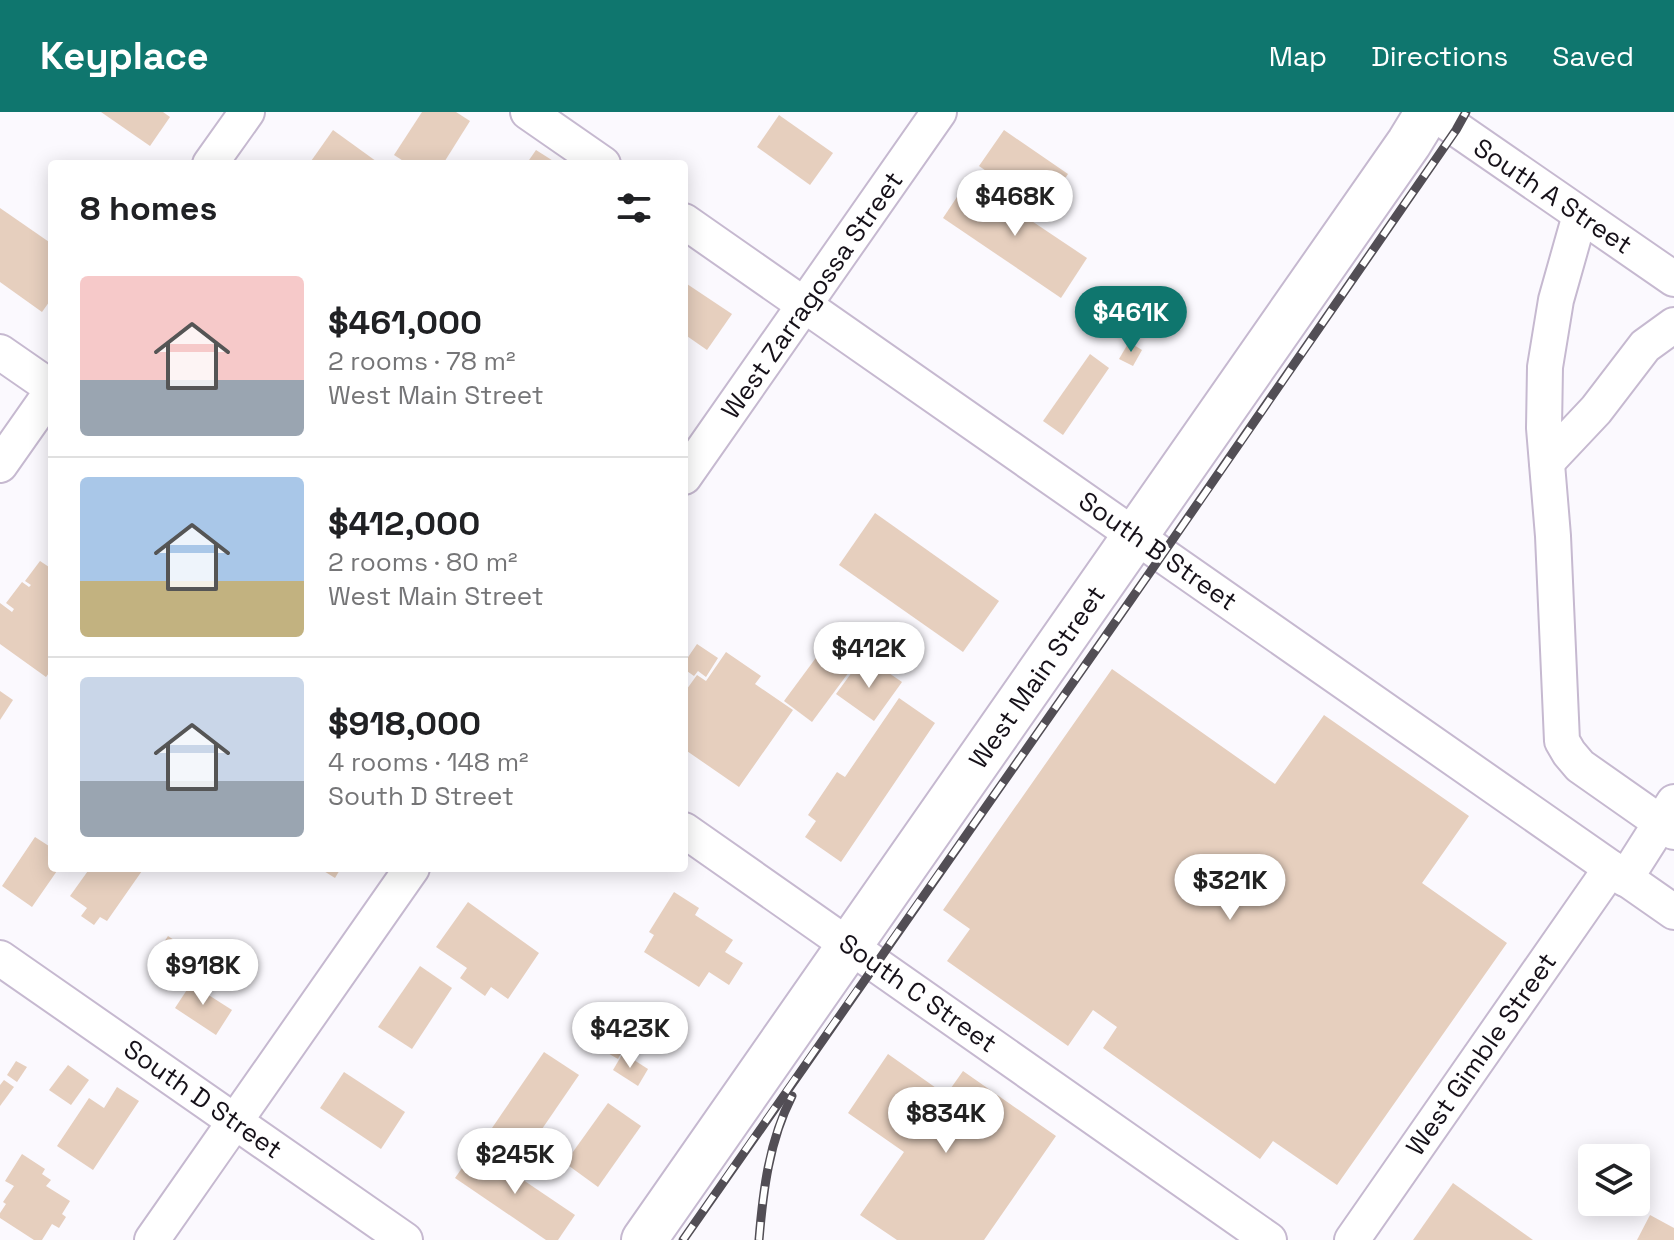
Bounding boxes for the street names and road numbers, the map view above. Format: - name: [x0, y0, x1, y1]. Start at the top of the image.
- street label: South A Street: [1467, 130, 1639, 262]
- street label: West Zarragossa Street: [714, 165, 910, 425]
- street label: South B Street: [1072, 484, 1244, 618]
- street label: West Main Street: [961, 579, 1113, 775]
- street label: South C Street: [832, 926, 1004, 1060]
- street label: West Gimble Street: [1398, 946, 1564, 1162]
- street label: South D Street: [117, 1032, 289, 1166]

